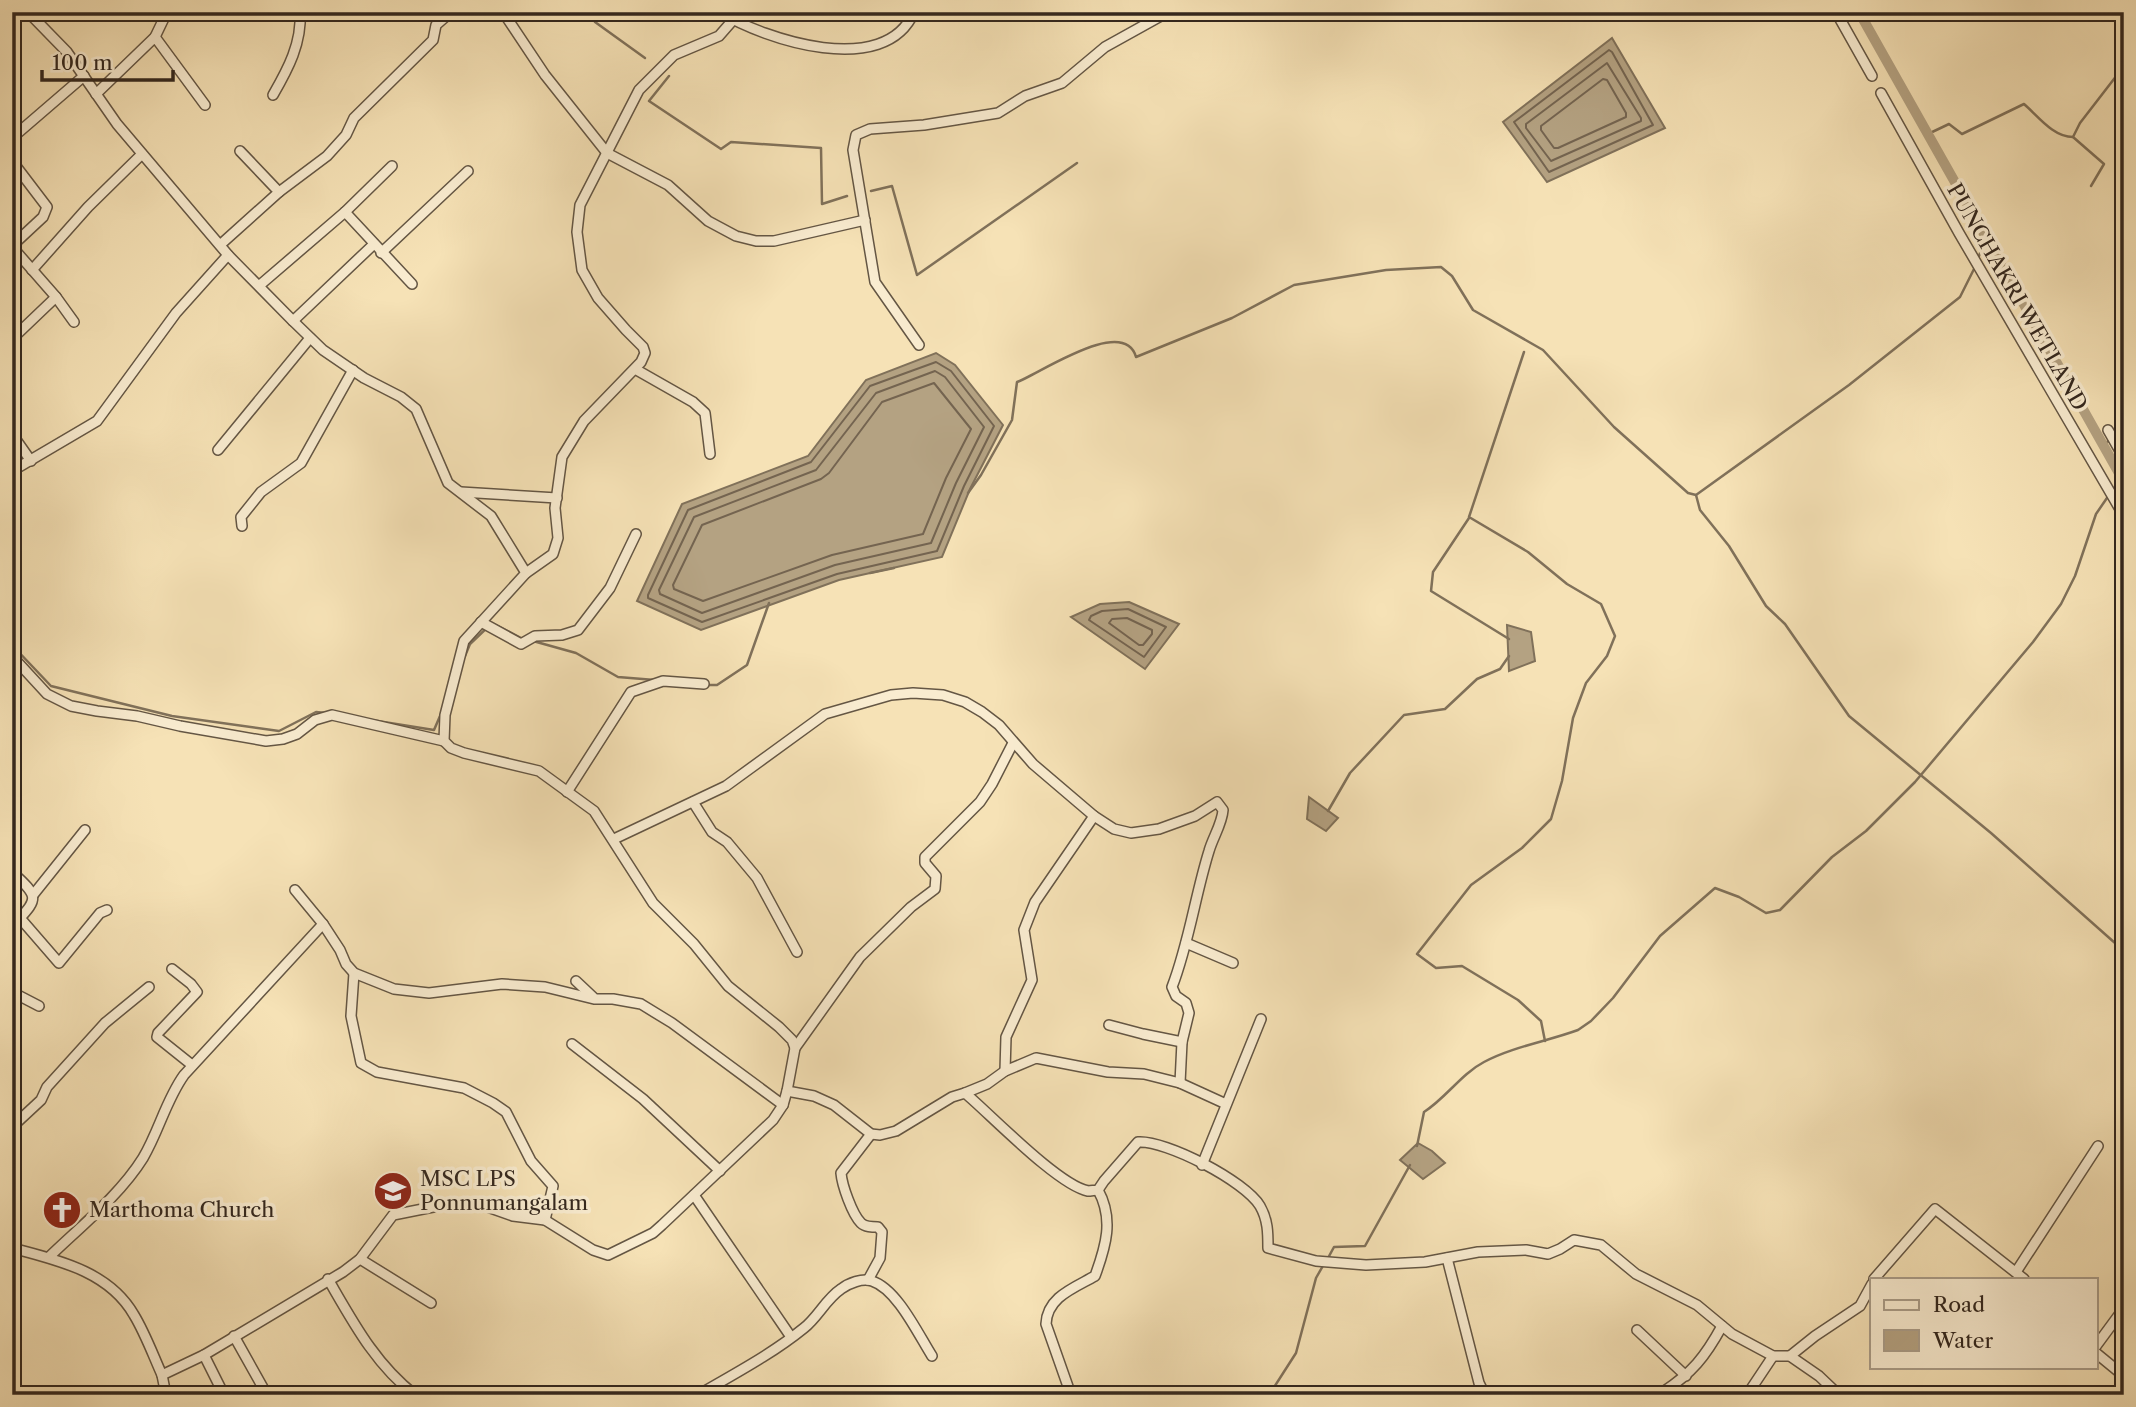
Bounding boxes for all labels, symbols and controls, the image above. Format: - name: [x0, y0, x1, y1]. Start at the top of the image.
- scale bar: [42, 38, 173, 82]
- text: 100 m: [52, 50, 113, 75]
- street label: PUNCHAKRI WETLAND: [1942, 179, 2093, 415]
- place label: MSC LPS Ponnumangalam: [420, 1166, 589, 1215]
- school or university icon: MSC LPS Ponnumangalam: [372, 1170, 414, 1212]
- church icon: Marthoma Church: [41, 1189, 83, 1231]
- place label: Marthoma Church: [89, 1197, 274, 1222]
- legend: [1870, 1278, 2098, 1368]
- text: Road: [1933, 1292, 1985, 1317]
- text: Water: [1932, 1328, 1993, 1353]

